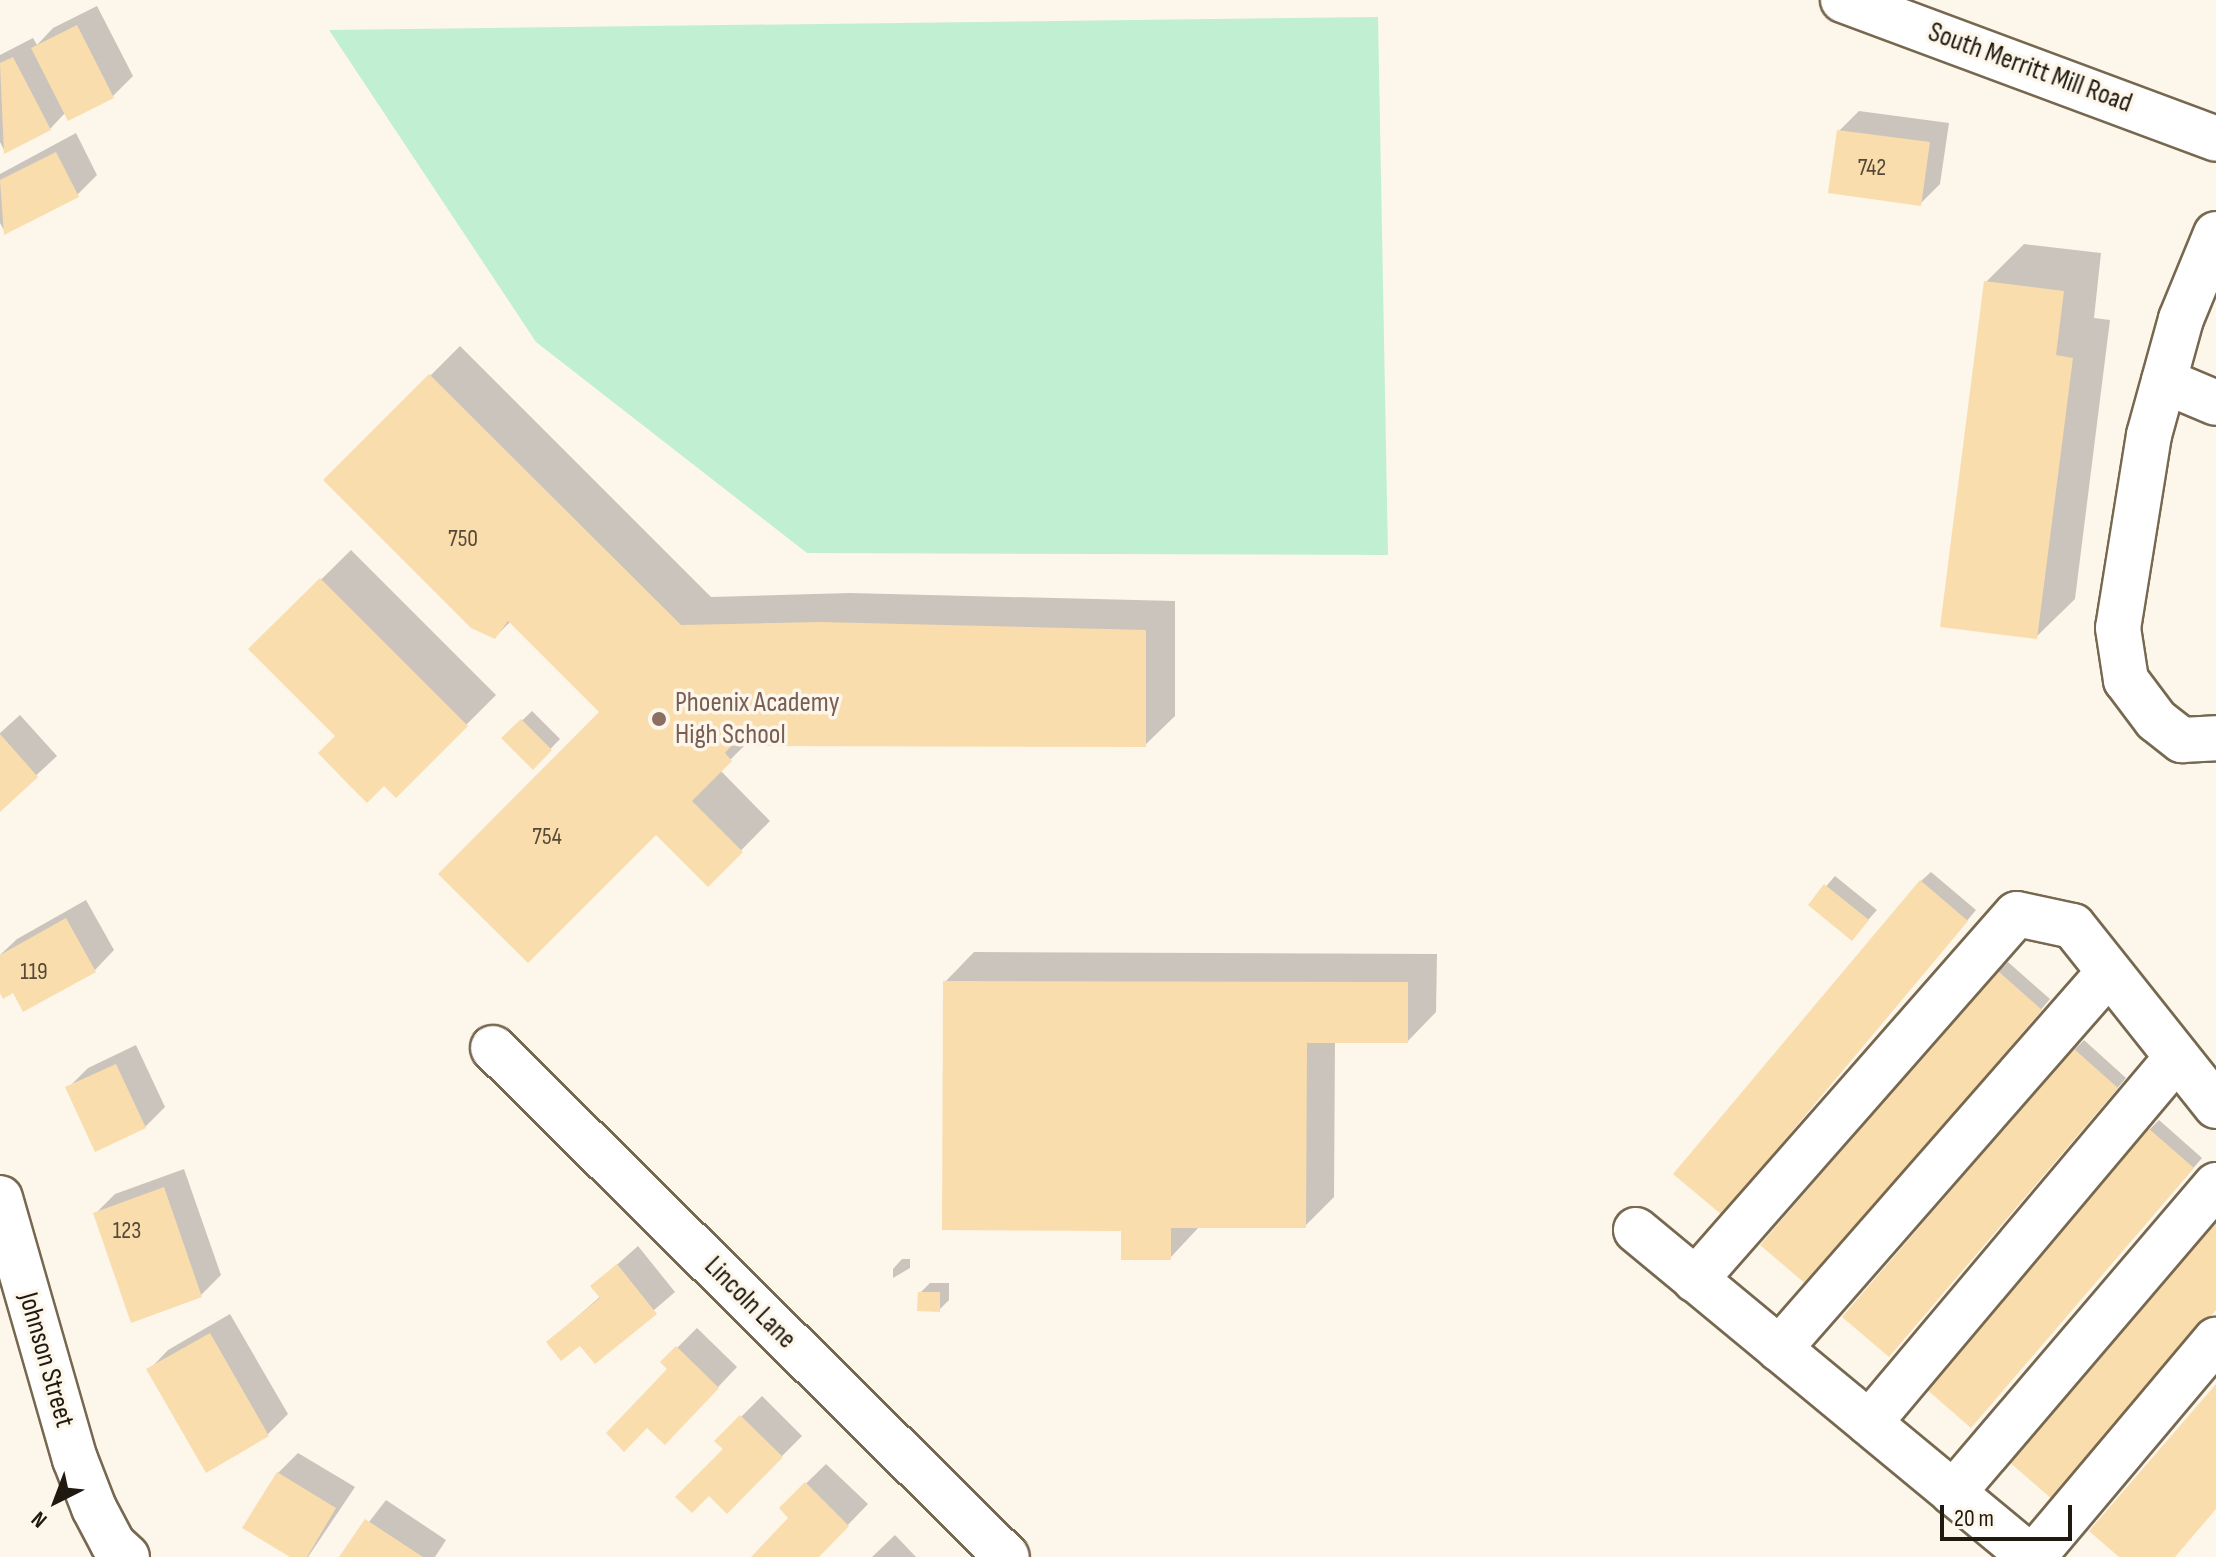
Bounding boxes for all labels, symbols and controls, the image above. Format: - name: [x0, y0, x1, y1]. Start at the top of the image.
- street label: South Merritt Mill Road: [1924, 16, 2136, 120]
- house number: 742: [1858, 154, 1886, 182]
- house number: 750: [448, 525, 478, 553]
- place label: Phoenix Academy High School: [675, 686, 839, 752]
- marker: Phoenix Academy High School: [650, 710, 668, 728]
- house number: 754: [532, 823, 562, 851]
- house number: 119: [20, 958, 48, 986]
- house number: 123: [113, 1217, 141, 1245]
- street label: Lincoln Lane: [697, 1250, 803, 1356]
- street label: Johnson Street: [11, 1289, 81, 1431]
- north arrow: [16, 1461, 96, 1541]
- scale bar: [1944, 1489, 2076, 1539]
- text: 20 m: [1954, 1504, 1994, 1533]
- text: N: [26, 1505, 53, 1533]

